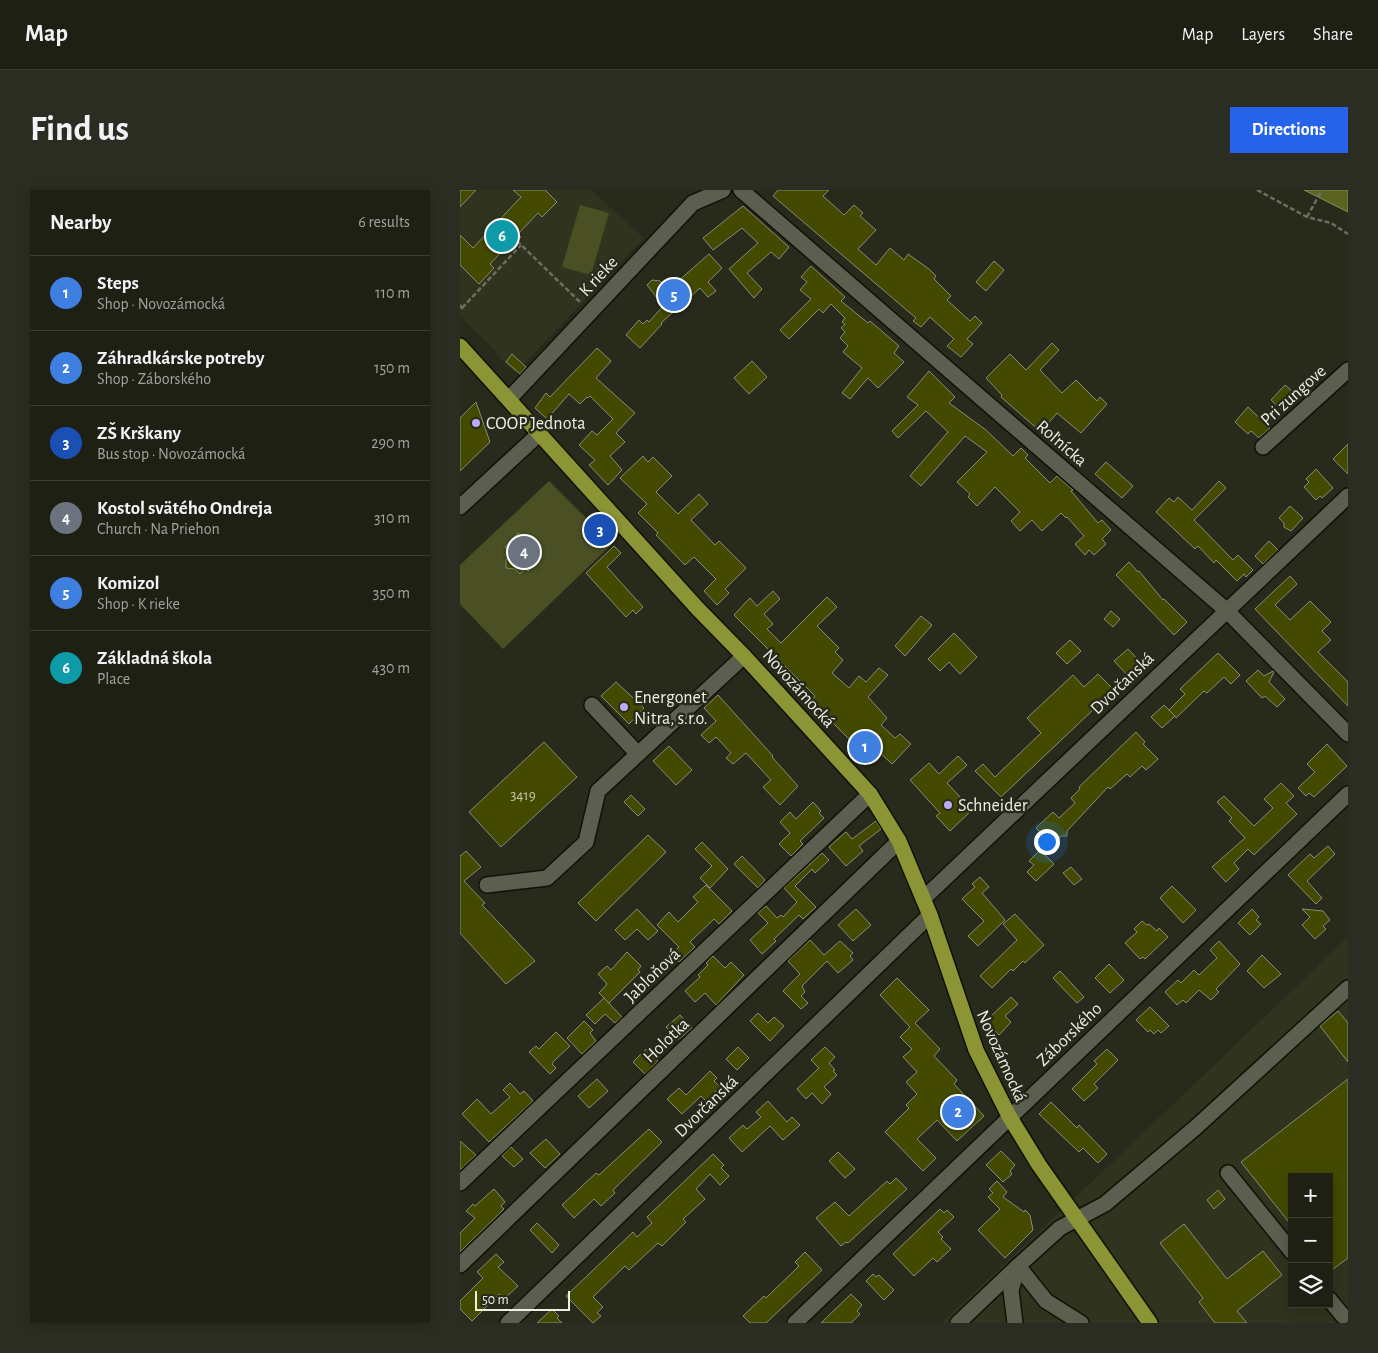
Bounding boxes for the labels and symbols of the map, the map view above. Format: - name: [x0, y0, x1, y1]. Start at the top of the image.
- pin: 6: [486, 217, 518, 255]
- street label: K rieke: [576, 253, 622, 300]
- pin: 5: [658, 276, 690, 314]
- street label: Pri zungove: [1258, 362, 1330, 430]
- place label: COOP Jednota: [486, 415, 586, 433]
- marker: COOP Jednota: [470, 417, 482, 429]
- street label: Roľnícka: [1033, 417, 1090, 470]
- pin: 3: [584, 511, 616, 549]
- pin: 4: [508, 533, 540, 571]
- street label: Novozámocká: [759, 646, 838, 731]
- street label: Dvorčanská: [1088, 649, 1158, 718]
- place label: Energonet Nitra, s.r.o.: [634, 689, 708, 728]
- marker: Energonet Nitra, s.r.o.: [618, 701, 630, 713]
- pin: 1: [849, 728, 881, 766]
- house number: 3419: [510, 788, 536, 803]
- place label: Schneider: [958, 797, 1028, 815]
- marker: Schneider: [942, 799, 954, 811]
- your location: [1034, 829, 1060, 855]
- street label: Jabloňová: [621, 945, 684, 1006]
- street label: Záborského: [1034, 999, 1106, 1070]
- street label: Novozámocká: [973, 1008, 1029, 1105]
- street label: Holotka: [640, 1015, 693, 1067]
- street label: Dvorčanská: [672, 1072, 742, 1141]
- pin: 2: [942, 1093, 974, 1131]
- scale bar: [475, 1288, 570, 1311]

